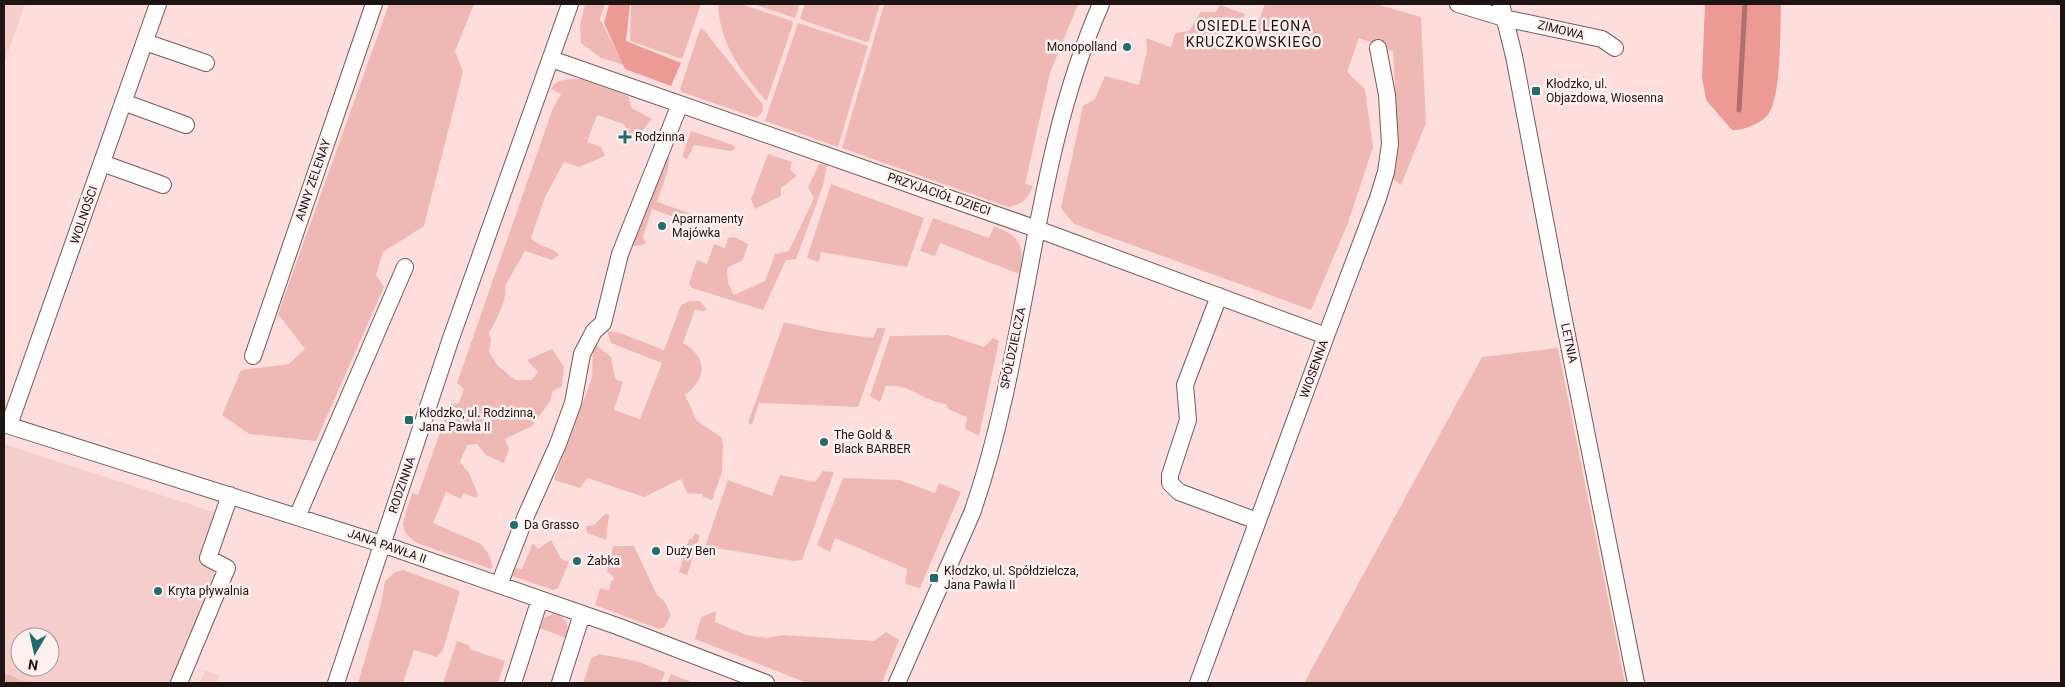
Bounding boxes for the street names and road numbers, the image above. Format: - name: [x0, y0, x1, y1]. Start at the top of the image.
- street label: ZIMOWA: [1536, 17, 1586, 43]
- street label: ANNY ZELENAY: [292, 137, 334, 223]
- street label: PRZYJACIÓŁ DZIECI: [886, 169, 993, 218]
- street label: WOLNOŚCI: [67, 184, 100, 246]
- street label: SPÓŁDZIELCZA: [997, 305, 1029, 390]
- street label: LETNIA: [1558, 322, 1580, 364]
- street label: WIOSENNA: [1297, 338, 1331, 400]
- street label: RODZINNA: [386, 455, 418, 515]
- street label: JANA PAWŁA II: [346, 526, 428, 566]

